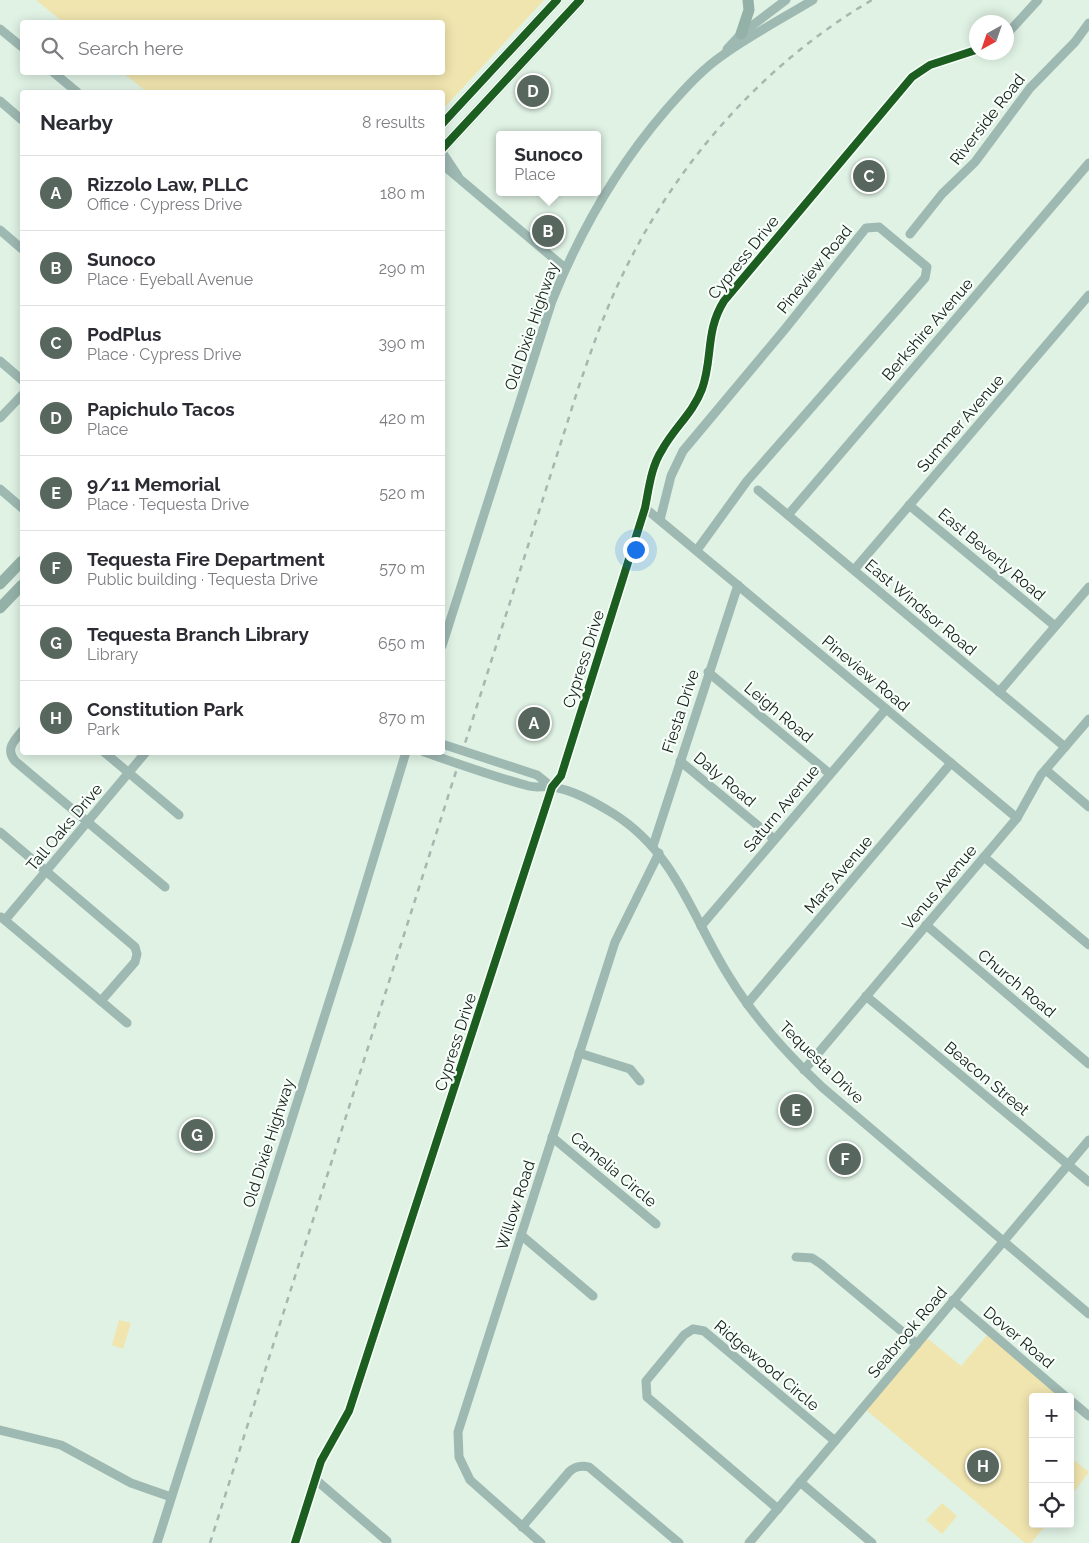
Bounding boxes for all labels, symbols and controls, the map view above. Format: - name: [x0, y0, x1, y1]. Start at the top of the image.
- north arrow: [969, 15, 1014, 60]
- search box: [20, 20, 445, 75]
- icon: search: [38, 34, 66, 62]
- text: Search here: [78, 37, 184, 59]
- street label: Riverside Road: [946, 70, 1029, 169]
- pin: D: [517, 72, 549, 110]
- text: Nearby: [40, 110, 113, 135]
- text: 8 results: [362, 113, 425, 132]
- popup: [496, 131, 601, 196]
- text: Sunoco: [514, 143, 583, 165]
- pin: C: [853, 157, 885, 195]
- text: Place: [514, 165, 555, 184]
- text: Rizzolo Law, PLLC: [87, 173, 249, 195]
- text: A: [51, 184, 61, 203]
- text: 180 m: [380, 184, 425, 203]
- text: Office · Cypress Drive: [87, 195, 242, 214]
- pin: B: [532, 212, 564, 250]
- street label: Cypress Drive: [704, 212, 783, 303]
- street label: Pineview Road: [773, 221, 856, 317]
- text: Sunoco: [87, 248, 155, 270]
- text: B: [51, 259, 61, 278]
- text: 290 m: [379, 259, 425, 278]
- street label: Old Dixie Highway: [501, 259, 562, 393]
- text: Place · Eyeball Avenue: [87, 270, 253, 289]
- street label: Berkshire Avenue: [878, 274, 977, 384]
- text: PodPlus: [87, 323, 161, 345]
- text: C: [51, 334, 61, 353]
- text: 390 m: [379, 334, 425, 353]
- text: Place · Cypress Drive: [87, 345, 241, 364]
- street label: Summer Avenue: [913, 371, 1008, 476]
- text: Papichulo Tacos: [87, 398, 235, 420]
- text: D: [50, 409, 62, 428]
- text: 420 m: [379, 409, 425, 428]
- text: Place: [87, 420, 128, 439]
- text: 9/11 Memorial: [87, 473, 220, 495]
- text: E: [51, 484, 61, 503]
- text: 520 m: [379, 484, 425, 503]
- text: Place · Tequesta Drive: [87, 495, 249, 514]
- street label: East Beverly Road: [934, 504, 1049, 605]
- your location: [623, 537, 649, 563]
- text: Tequesta Fire Department: [87, 548, 325, 570]
- street label: East Windsor Road: [861, 555, 980, 660]
- text: F: [51, 559, 61, 578]
- text: 570 m: [379, 559, 425, 578]
- text: Public building · Tequesta Drive: [87, 570, 318, 589]
- street label: Cypress Drive: [559, 608, 608, 711]
- text: Tequesta Branch Library: [87, 623, 309, 645]
- street label: Pineview Road: [818, 631, 913, 715]
- text: G: [50, 634, 62, 653]
- text: 650 m: [378, 634, 425, 653]
- text: Library: [87, 645, 138, 664]
- street label: Fiesta Drive: [658, 667, 703, 755]
- street label: Leigh Road: [741, 678, 817, 747]
- text: Constitution Park: [87, 698, 244, 720]
- pin: A: [518, 704, 550, 742]
- text: H: [50, 709, 62, 728]
- text: 870 m: [378, 709, 425, 728]
- text: Park: [87, 720, 120, 739]
- street label: Daly Road: [690, 748, 760, 811]
- street label: Saturn Avenue: [739, 761, 823, 856]
- street label: Tall Oaks Drive: [22, 780, 106, 875]
- street label: Mars Avenue: [800, 832, 876, 917]
- street label: Venus Avenue: [898, 841, 981, 934]
- street label: Church Road: [974, 945, 1059, 1021]
- street label: Cypress Drive: [431, 991, 480, 1094]
- street label: Tequesta Drive: [775, 1017, 868, 1107]
- street label: Beacon Street: [940, 1037, 1033, 1120]
- street label: Old Dixie Highway: [239, 1076, 298, 1210]
- pin: E: [780, 1091, 812, 1129]
- pin: G: [181, 1116, 213, 1154]
- street label: Camelia Circle: [567, 1128, 661, 1211]
- pin: F: [829, 1140, 861, 1178]
- street label: Willow Road: [492, 1158, 539, 1252]
- street label: Seabrook Road: [864, 1283, 951, 1382]
- street label: Dover Road: [980, 1302, 1058, 1372]
- street label: Ridgewood Circle: [710, 1316, 823, 1415]
- map controls: [1029, 1393, 1074, 1528]
- button: +: [1029, 1393, 1074, 1438]
- button: −: [1029, 1438, 1074, 1483]
- pin: H: [967, 1447, 999, 1485]
- button: locate: [1029, 1483, 1074, 1528]

